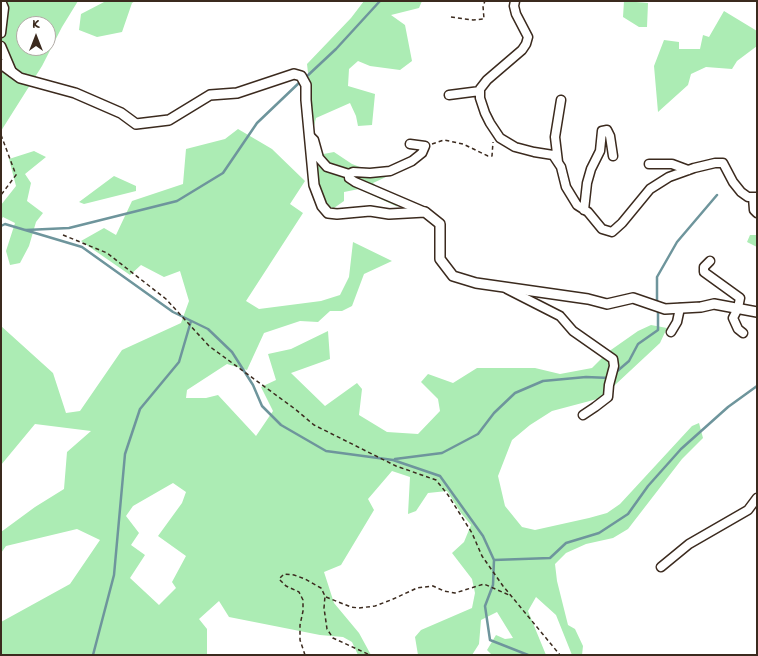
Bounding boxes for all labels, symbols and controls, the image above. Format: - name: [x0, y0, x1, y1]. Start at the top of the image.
- north arrow: [16, 16, 56, 56]
- text: K: [32, 17, 40, 32]

